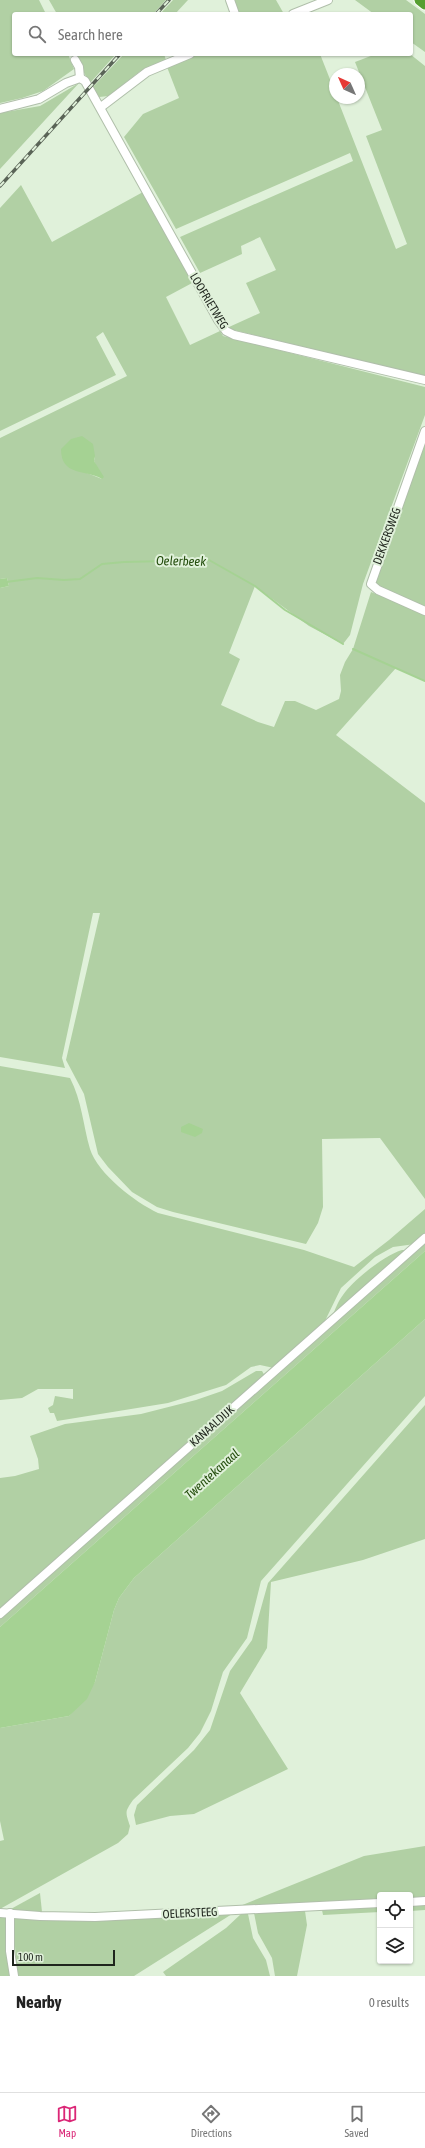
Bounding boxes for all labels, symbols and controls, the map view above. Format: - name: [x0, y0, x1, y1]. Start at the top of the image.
- search box: [12, 12, 413, 56]
- icon: search: [26, 23, 48, 45]
- text: Search here: [58, 26, 123, 43]
- north arrow: [329, 68, 365, 104]
- street label: LOOFRIETWEG: [187, 270, 231, 332]
- street label: DEKKERSWEG: [370, 505, 404, 567]
- water label: Oelerbeek: [156, 553, 206, 569]
- street label: KANAALDIJK: [187, 1402, 237, 1450]
- water label: Twentekanaal: [182, 1446, 242, 1502]
- map controls: [377, 1892, 413, 1964]
- button: locate: [377, 1892, 413, 1928]
- street label: OELERSTEEG: [162, 1905, 218, 1921]
- button: layers: [377, 1928, 413, 1964]
- scale bar: [12, 1948, 115, 1967]
- text: 100 m: [18, 1951, 43, 1963]
- text: Nearby: [16, 1992, 62, 2012]
- text: 0 results: [369, 1995, 409, 2010]
- tab: Map: [56, 2103, 78, 2139]
- tab: Directions: [191, 2103, 232, 2139]
- tab: Saved: [344, 2103, 369, 2139]

